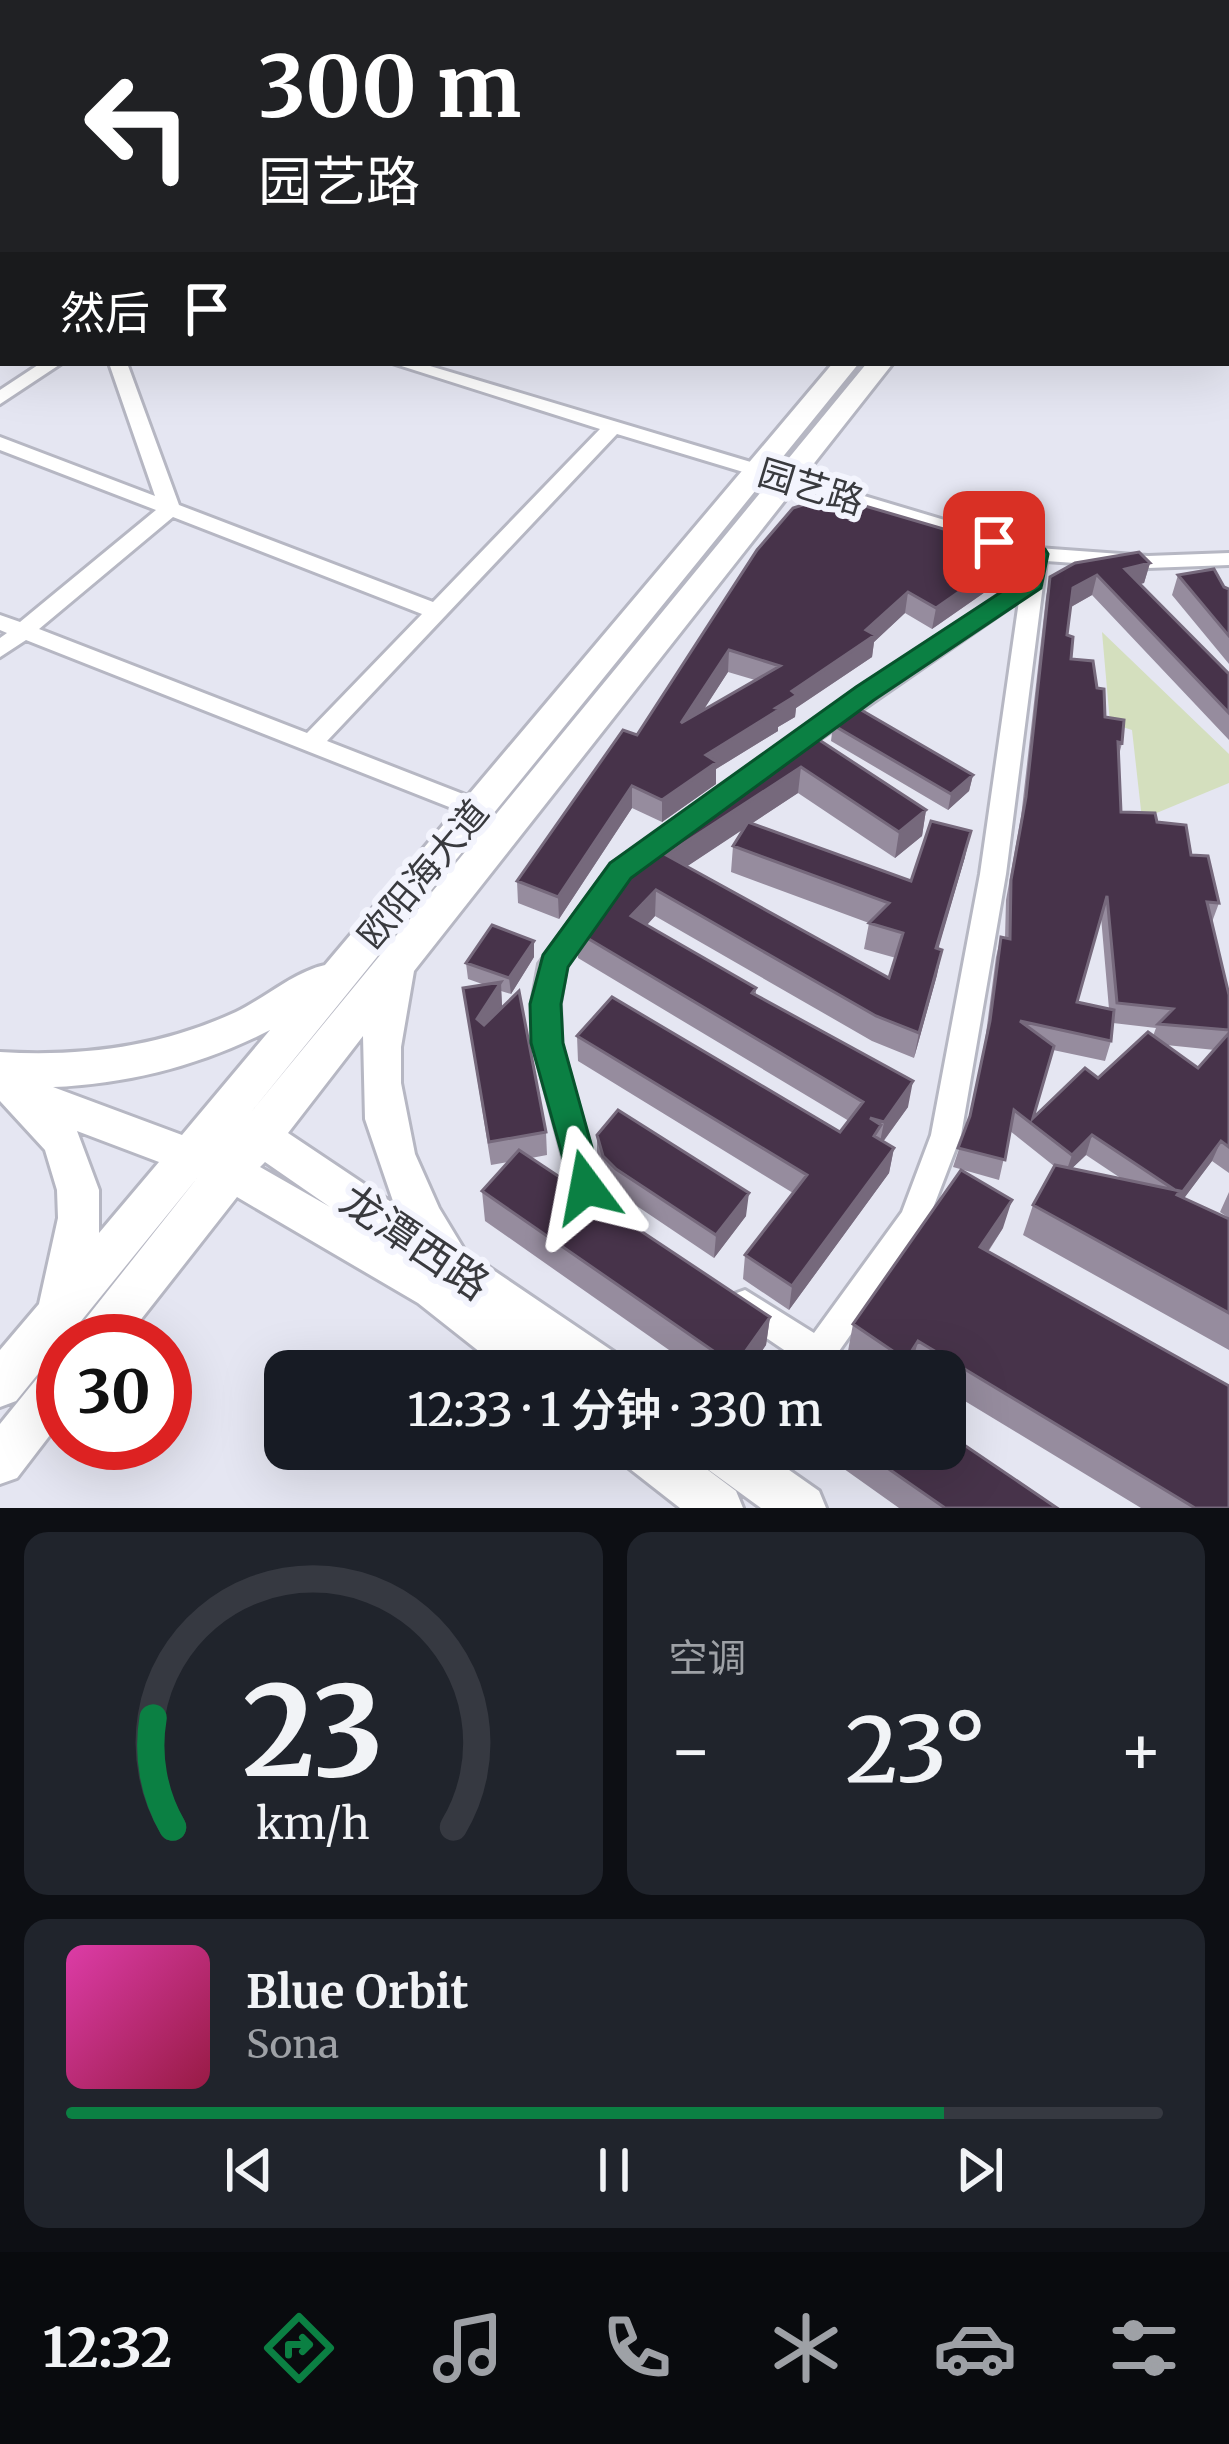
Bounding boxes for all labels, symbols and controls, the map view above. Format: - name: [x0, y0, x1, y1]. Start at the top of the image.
- text: 300 m: [258, 34, 521, 140]
- icon: left: [60, 48, 216, 204]
- text: 园艺路: [258, 148, 420, 216]
- icon: arrive: [174, 276, 240, 342]
- text: 然后: [60, 285, 150, 341]
- street label: 园艺路: [753, 450, 869, 524]
- pin: [943, 491, 1045, 593]
- icon: arrive: [961, 509, 1027, 575]
- street label: 欧阳海大道: [348, 791, 498, 957]
- position arrow: [523, 1124, 649, 1250]
- street label: 龙潭西路: [331, 1173, 499, 1311]
- speed limit sign: 30: [36, 1314, 192, 1470]
- text: 12:33 · 1 分钟 · 330 m: [407, 1382, 823, 1438]
- text: 空调: [669, 1634, 747, 1683]
- text: 23: [242, 1653, 384, 1810]
- text: 23°: [845, 1693, 986, 1807]
- text: −: [669, 1709, 713, 1792]
- text: +: [1119, 1709, 1163, 1792]
- text: km/h: [256, 1796, 370, 1850]
- text: Blue Orbit: [246, 1964, 469, 2020]
- text: Sona: [246, 2020, 339, 2069]
- icon: previous: [216, 2137, 282, 2203]
- icon: pause: [581, 2137, 647, 2203]
- icon: next: [947, 2137, 1013, 2203]
- icon: directions: [257, 2306, 341, 2390]
- icon: music: [426, 2306, 510, 2390]
- icon: phone: [595, 2306, 679, 2390]
- icon: climate: [764, 2306, 848, 2390]
- icon: car: [933, 2306, 1017, 2390]
- icon: filters: [1102, 2306, 1186, 2390]
- text: 12:32: [43, 2314, 172, 2382]

